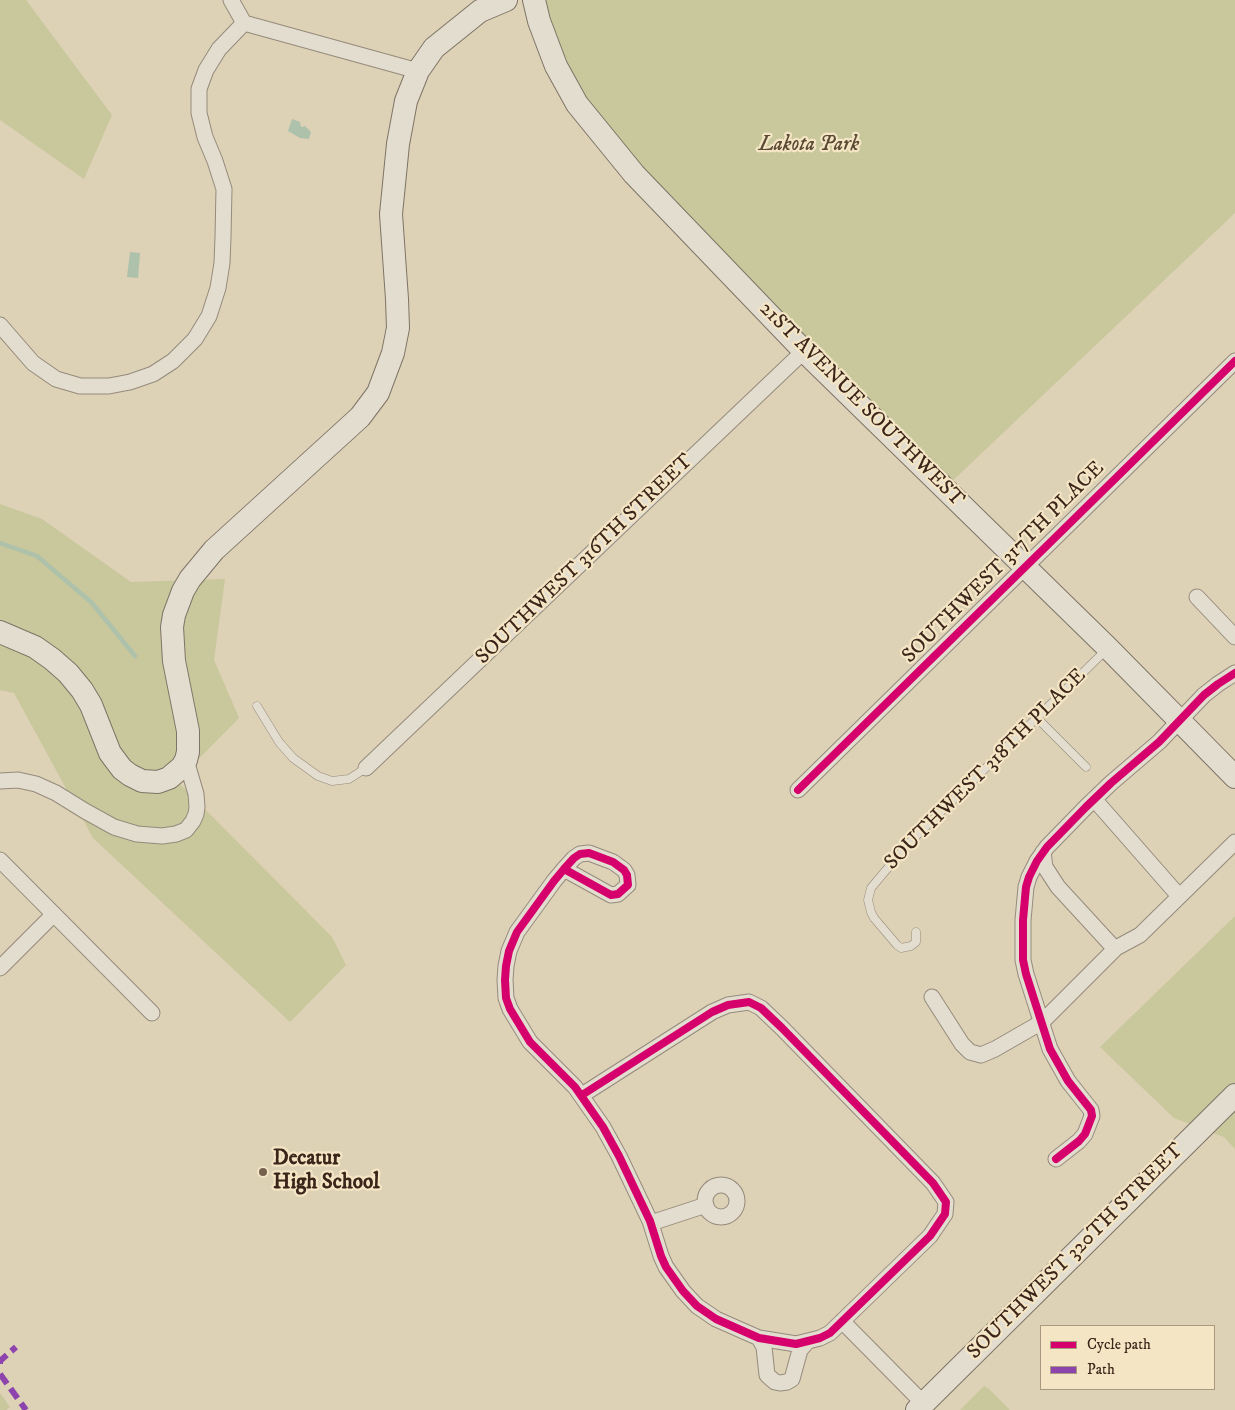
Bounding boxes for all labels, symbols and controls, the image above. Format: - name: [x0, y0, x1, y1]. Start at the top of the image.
- park label: Lakota Park: [759, 133, 859, 159]
- street label: 21ST AVENUE SOUTHWEST: [753, 297, 969, 513]
- street label: SOUTHWEST 316TH STREET: [471, 449, 699, 671]
- street label: SOUTHWEST 317TH PLACE: [898, 457, 1110, 669]
- street label: SOUTHWEST 318TH PLACE: [880, 664, 1092, 876]
- street label: SOUTHWEST 320TH STREET: [963, 1139, 1189, 1365]
- place label: Decatur High School: [273, 1147, 379, 1197]
- marker: Decatur High School: [257, 1166, 269, 1178]
- legend: [1040, 1325, 1215, 1390]
- text: Cycle path: [1087, 1335, 1151, 1354]
- text: Path: [1087, 1360, 1115, 1379]

